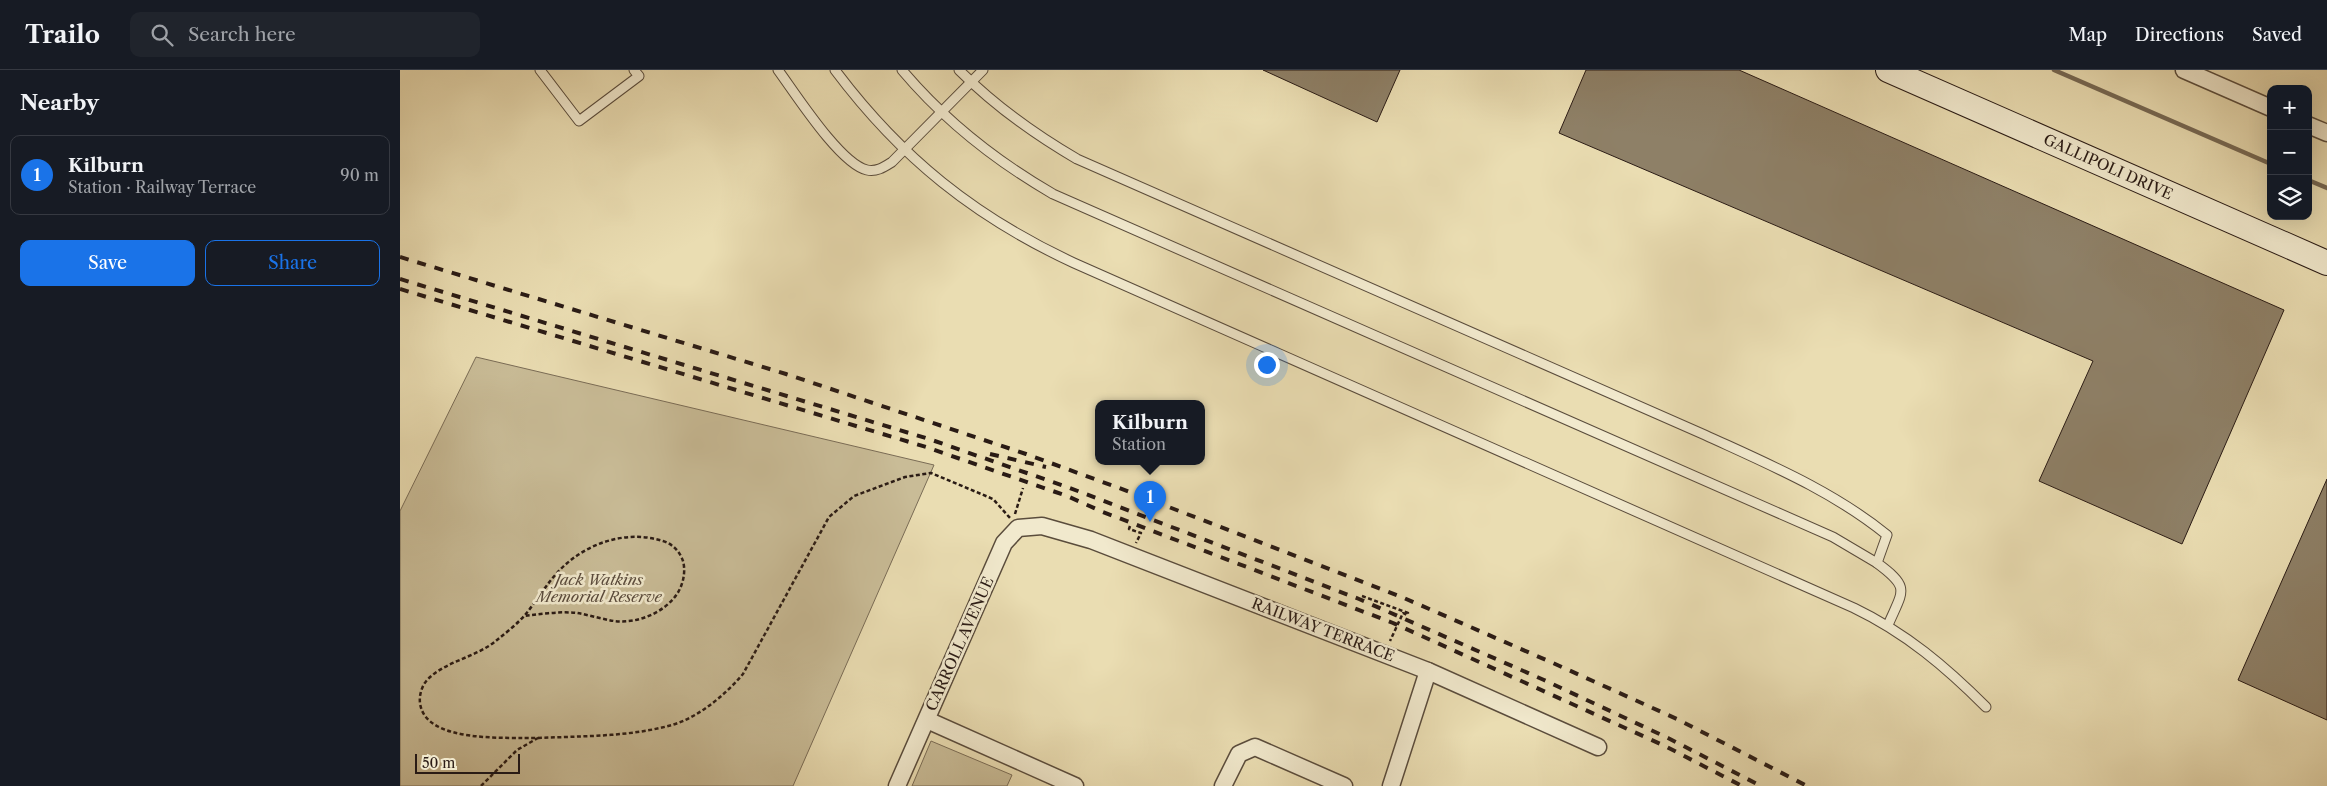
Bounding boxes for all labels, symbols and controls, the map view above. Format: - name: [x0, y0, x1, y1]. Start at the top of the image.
- search box: [130, 12, 480, 57]
- text: Trailo: [25, 20, 100, 49]
- icon: search: [148, 21, 176, 49]
- text: Search here: [188, 23, 296, 46]
- text: Map: [2068, 24, 2107, 46]
- text: Directions: [2135, 24, 2224, 46]
- text: Saved: [2252, 24, 2302, 46]
- map controls: [2267, 85, 2312, 220]
- button: +: [2267, 85, 2312, 130]
- text: Nearby: [20, 90, 99, 115]
- street label: GALLIPOLI DRIVE: [2041, 129, 2176, 204]
- button: −: [2267, 130, 2312, 175]
- text: Kilburn: [68, 154, 144, 177]
- text: 1: [33, 165, 41, 185]
- text: 90 m: [340, 165, 379, 185]
- button: layers: [2267, 175, 2312, 220]
- text: Station · Railway Terrace: [68, 177, 256, 197]
- button: Save: [20, 240, 195, 286]
- button: Share: [205, 240, 380, 286]
- your location: [1254, 352, 1280, 378]
- popup: [1095, 400, 1205, 465]
- text: Kilburn: [1112, 411, 1188, 434]
- text: Station: [1112, 434, 1166, 454]
- pin: 1: [1134, 481, 1166, 522]
- park label: Jack Watkins Memorial Reserve: [534, 570, 663, 606]
- street label: CARROLL AVENUE: [921, 574, 998, 714]
- street label: RAILWAY TERRACE: [1249, 594, 1397, 666]
- scale bar: [415, 751, 520, 774]
- text: 50 m: [422, 754, 455, 772]

